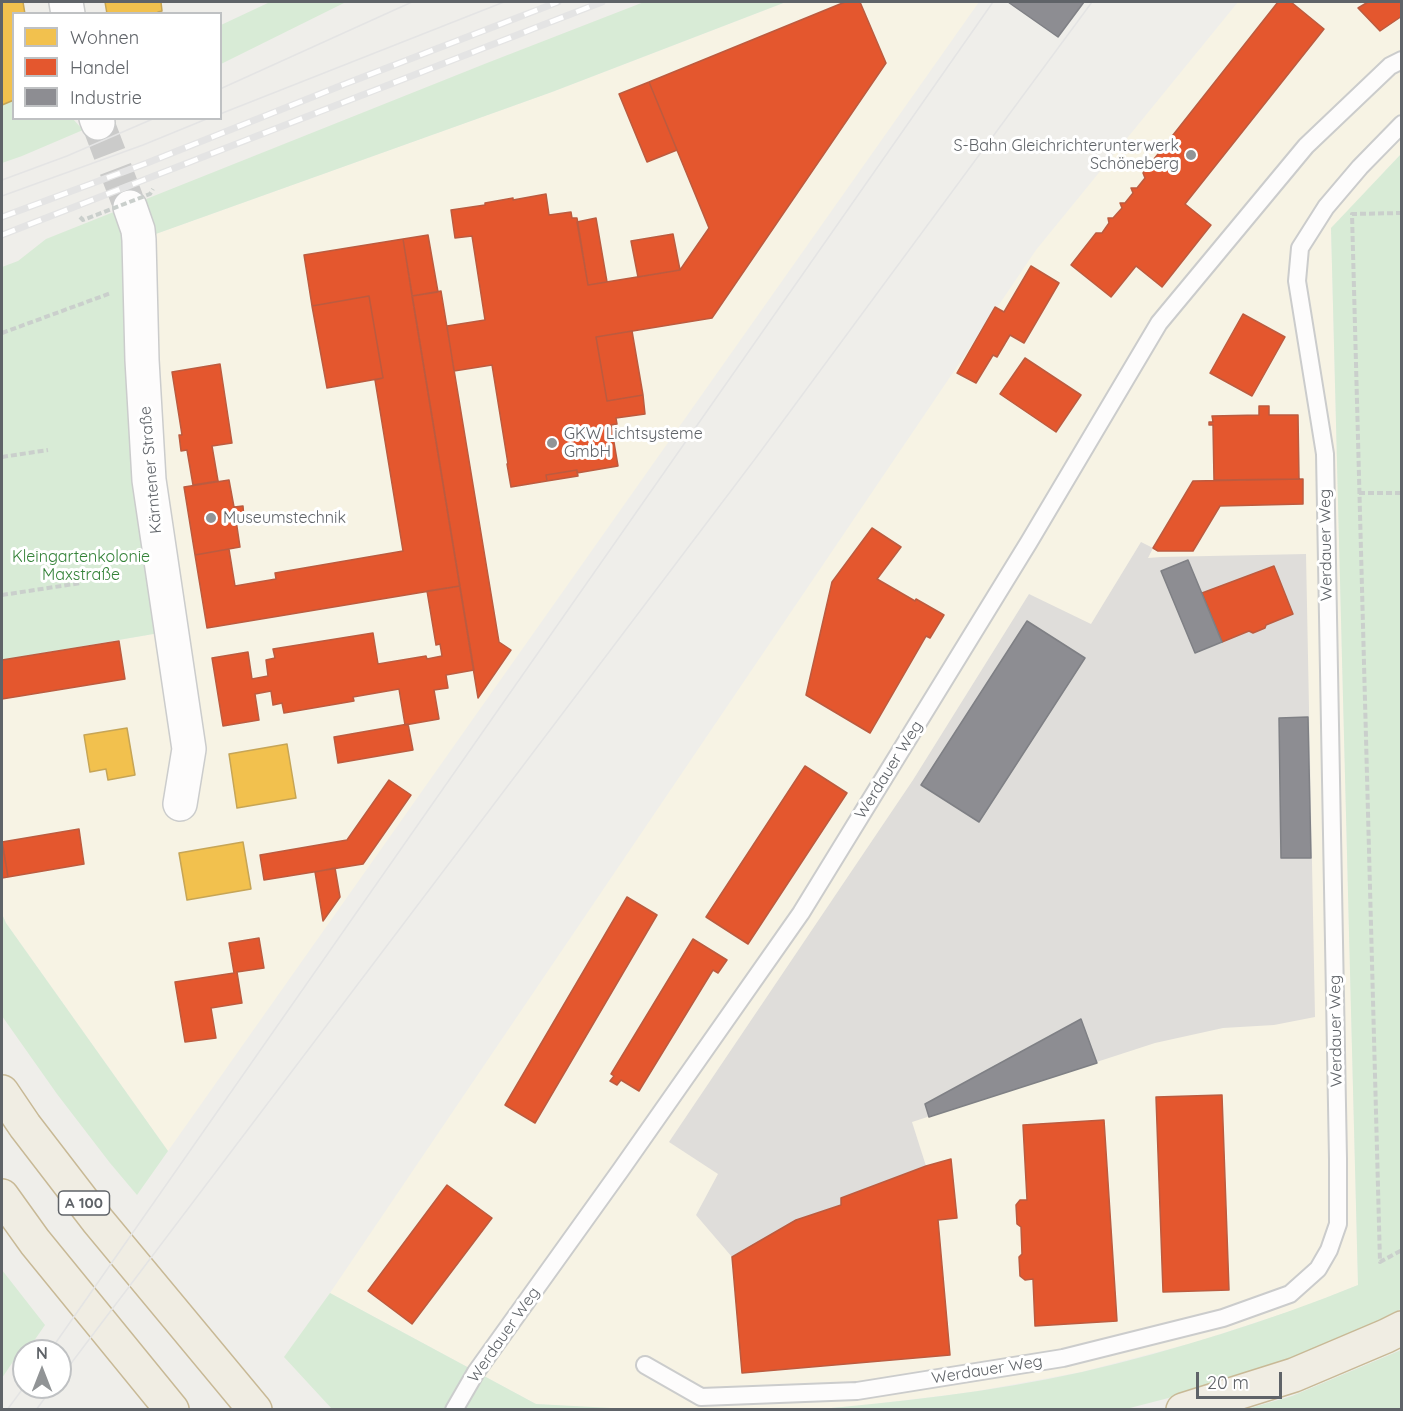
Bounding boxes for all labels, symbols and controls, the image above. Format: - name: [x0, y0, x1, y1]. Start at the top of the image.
- legend: [12, 12, 222, 120]
- text: Wohnen: [70, 26, 139, 49]
- text: Handel: [70, 56, 130, 79]
- text: Industrie: [70, 86, 142, 109]
- place label: S-Bahn Gleichrichterunterwerk Schöneberg: [953, 136, 1179, 174]
- marker: S-Bahn Gleichrichterunterwerk Schöneberg: [1184, 148, 1198, 162]
- street label: Kärntener Straße: [136, 405, 166, 535]
- place label: GKW Lichtsysteme GmbH: [564, 424, 703, 462]
- marker: GKW Lichtsysteme GmbH: [545, 436, 559, 450]
- street label: Werdauer Weg: [1315, 489, 1337, 601]
- place label: Museumstechnik: [223, 508, 346, 528]
- marker: Museumstechnik: [204, 511, 218, 525]
- park label: Kleingartenkolonie Maxstraße: [12, 547, 150, 585]
- street label: Werdauer Weg: [851, 717, 927, 823]
- street label: Werdauer Weg: [1325, 975, 1347, 1087]
- road number: A 100: [58, 1191, 110, 1215]
- street label: Werdauer Weg: [464, 1284, 544, 1386]
- north arrow: [12, 1339, 72, 1399]
- text: N: [36, 1343, 48, 1363]
- street label: Werdauer Weg: [930, 1352, 1044, 1388]
- scale bar: [1199, 1360, 1284, 1398]
- text: 20 m: [1207, 1371, 1249, 1394]

